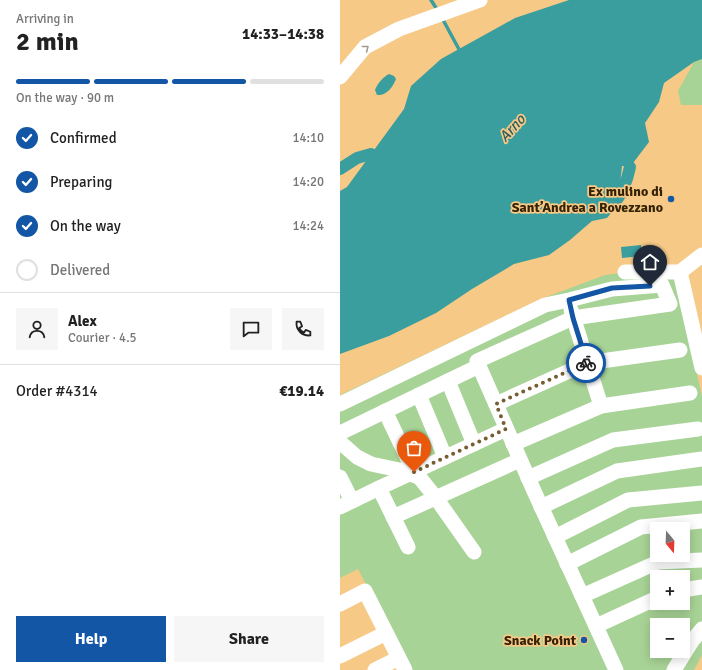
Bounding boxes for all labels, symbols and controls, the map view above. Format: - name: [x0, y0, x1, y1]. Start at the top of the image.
- text: Arriving in: [16, 11, 74, 27]
- text: 14:33–14:38: [242, 25, 324, 43]
- text: 2 min: [16, 26, 79, 58]
- one-way arrow: [362, 46, 369, 53]
- text: On the way · 90 m: [16, 90, 114, 106]
- water label: Arno: [495, 110, 530, 145]
- icon: check: [16, 127, 38, 149]
- text: Confirmed: [50, 129, 117, 147]
- text: 14:10: [292, 130, 324, 146]
- icon: check: [16, 171, 38, 193]
- text: Preparing: [50, 173, 113, 191]
- text: 14:20: [292, 174, 324, 190]
- place label: Ex mulino di Sant’Andrea a Rovezzano: [512, 183, 663, 216]
- marker: Ex mulino di Sant’Andrea a Rovezzano: [666, 194, 676, 204]
- icon: check: [16, 215, 38, 237]
- text: On the way: [50, 217, 121, 235]
- text: 14:24: [292, 218, 324, 234]
- pin: [633, 245, 667, 286]
- icon: home: [639, 251, 661, 273]
- text: Delivered: [50, 261, 110, 279]
- button: person: [16, 308, 58, 350]
- button: chat: [230, 308, 272, 350]
- button: phone: [282, 308, 324, 350]
- text: Alex: [68, 312, 97, 330]
- text: Courier · 4.5: [68, 330, 137, 346]
- courier: [566, 343, 606, 383]
- icon: bike: [575, 352, 597, 374]
- text: Order #4314: [16, 382, 98, 400]
- text: €19.14: [279, 382, 324, 400]
- pin: [397, 431, 431, 472]
- icon: bag: [403, 437, 425, 459]
- north arrow: [650, 522, 690, 562]
- map controls: [650, 522, 690, 658]
- button: +: [650, 570, 690, 610]
- button: Help: [16, 616, 166, 662]
- button: Share: [174, 616, 324, 662]
- button: −: [650, 618, 690, 658]
- place label: Snack Point: [504, 632, 577, 649]
- marker: Snack Point: [579, 635, 589, 645]

